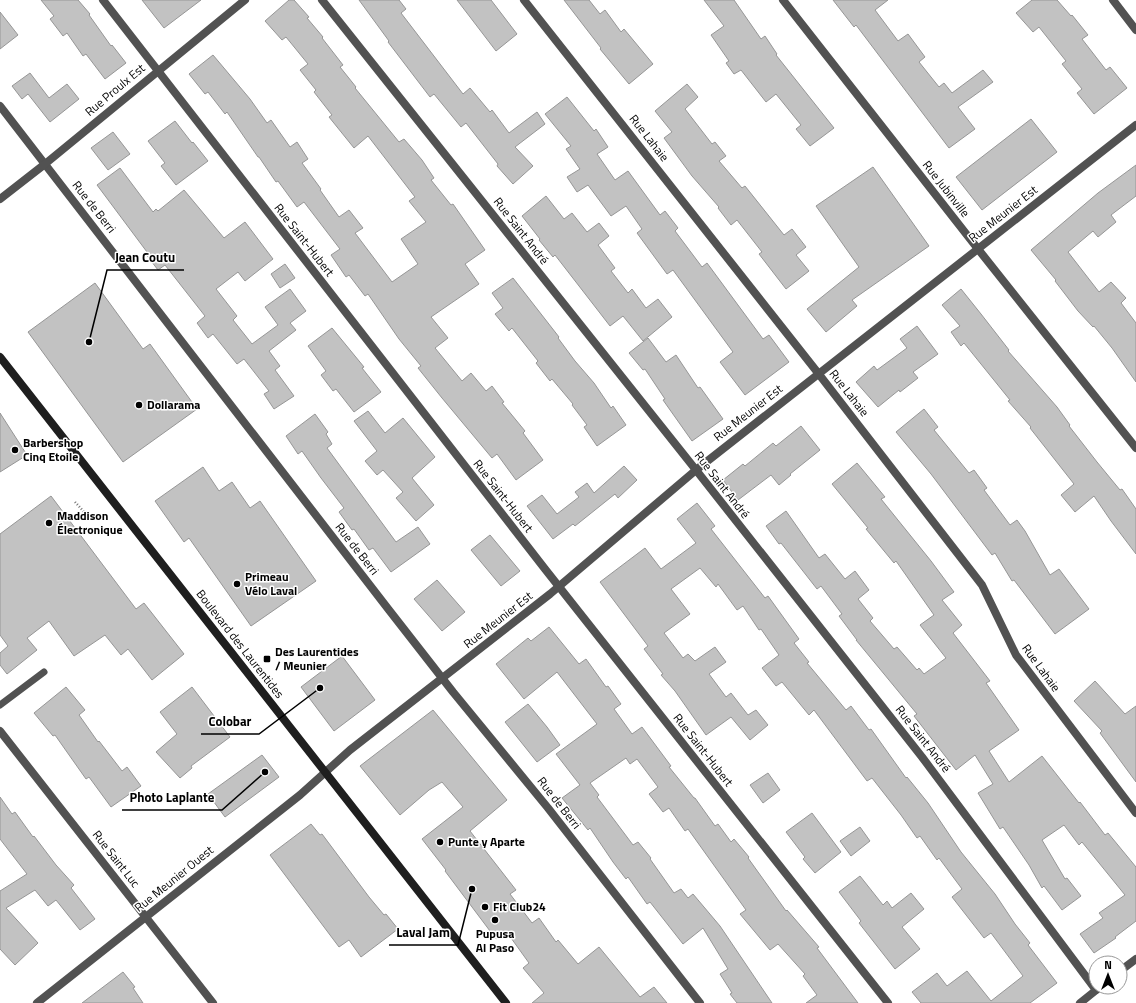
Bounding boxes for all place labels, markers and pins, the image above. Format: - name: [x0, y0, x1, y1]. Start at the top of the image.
- callout: Jean Coutu: [107, 245, 184, 270]
- place label: Dollarama: [147, 395, 200, 414]
- marker: Dollarama: [134, 400, 144, 410]
- place label: Barbershop Cinq Etoile: [23, 433, 84, 466]
- marker: Barbershop Cinq Etoile: [10, 445, 20, 455]
- place label: Maddison Électronique: [57, 506, 123, 539]
- marker: Maddison Électronique: [44, 518, 54, 528]
- place label: Primeau Vélo Laval: [245, 567, 297, 600]
- marker: Primeau Vélo Laval: [232, 579, 242, 589]
- place label: Des Laurentides / Meunier: [275, 642, 359, 675]
- marker: Des Laurentides / Meunier: [262, 654, 272, 664]
- callout: Colobar: [201, 709, 259, 734]
- callout: Photo Laplante: [122, 785, 222, 810]
- place label: Punte y Aparte: [448, 832, 525, 851]
- marker: Punte y Aparte: [435, 837, 445, 847]
- place label: Fit Club24: [493, 897, 546, 916]
- marker: Fit Club24: [480, 902, 490, 912]
- marker: Pupusa Al Paso: [490, 915, 500, 925]
- callout: Laval Jam: [389, 920, 458, 945]
- place label: Pupusa Al Paso: [476, 924, 514, 957]

